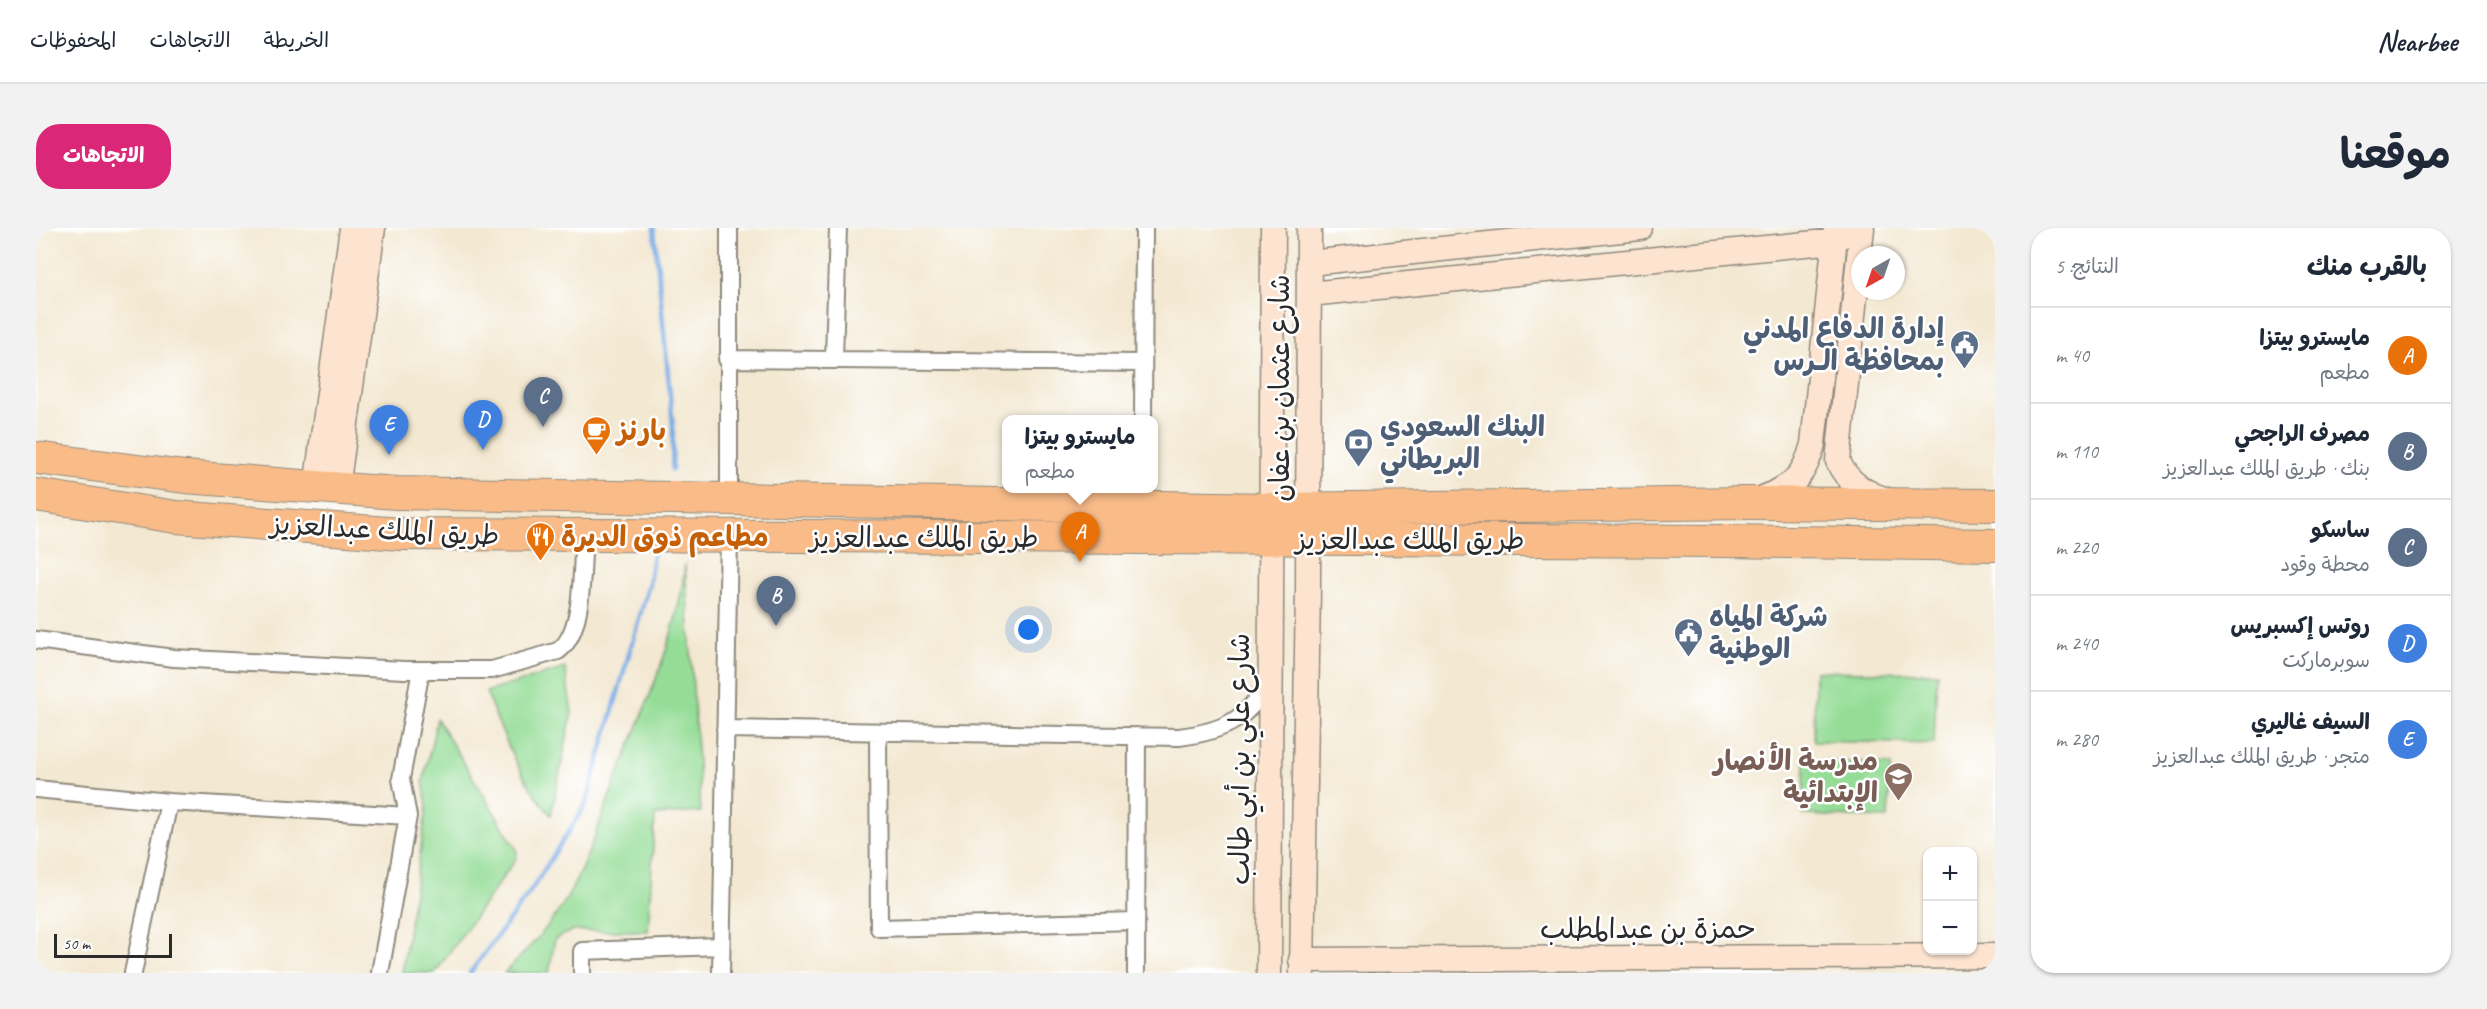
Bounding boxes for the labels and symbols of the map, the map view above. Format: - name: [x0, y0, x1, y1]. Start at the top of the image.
- north arrow: [1851, 246, 1905, 300]
- street label: شارع عثمان بن عفان: [1262, 274, 1299, 502]
- place label: إدارة الدفاع المدني بمحافظة الـرس: [1743, 311, 1944, 378]
- public building icon: إدارة الدفاع المدني بمحافظة الـرس: [1949, 328, 1981, 370]
- pin: C: [524, 378, 562, 427]
- pin: D: [464, 400, 502, 450]
- pin: E: [370, 406, 408, 455]
- place label: البنك السعودي البريطاني: [1380, 409, 1545, 484]
- place label: بارنز: [614, 413, 666, 448]
- cafe icon: بارنز: [580, 414, 612, 456]
- bank icon: البنك السعودي البريطاني: [1343, 426, 1375, 468]
- street label: طريق الملك عبدالعزيز: [268, 506, 500, 553]
- pin: A: [1060, 512, 1100, 562]
- place label: مطاعم ذوق الديرة: [561, 519, 769, 558]
- restaurant icon: مطاعم ذوق الديرة: [524, 520, 556, 562]
- street label: طريق الملك عبدالعزيز: [807, 520, 1039, 555]
- street label: طريق الملك عبدالعزيز: [1293, 522, 1525, 557]
- pin: B: [756, 576, 796, 626]
- place label: شركة المياه الوطنية: [1709, 599, 1828, 666]
- your location: [1014, 615, 1043, 644]
- public building icon: شركة المياه الوطنية: [1672, 616, 1704, 658]
- street label: شارع علي بن أبي طالب: [1222, 633, 1264, 885]
- place label: مدرسة الأنصار الإبتدائية: [1711, 742, 1878, 811]
- school or university icon: مدرسة الأنصار الإبتدائية: [1883, 760, 1915, 802]
- street label: حمزة بن عبدالمطلب: [1540, 911, 1756, 946]
- scale bar: [54, 931, 172, 958]

